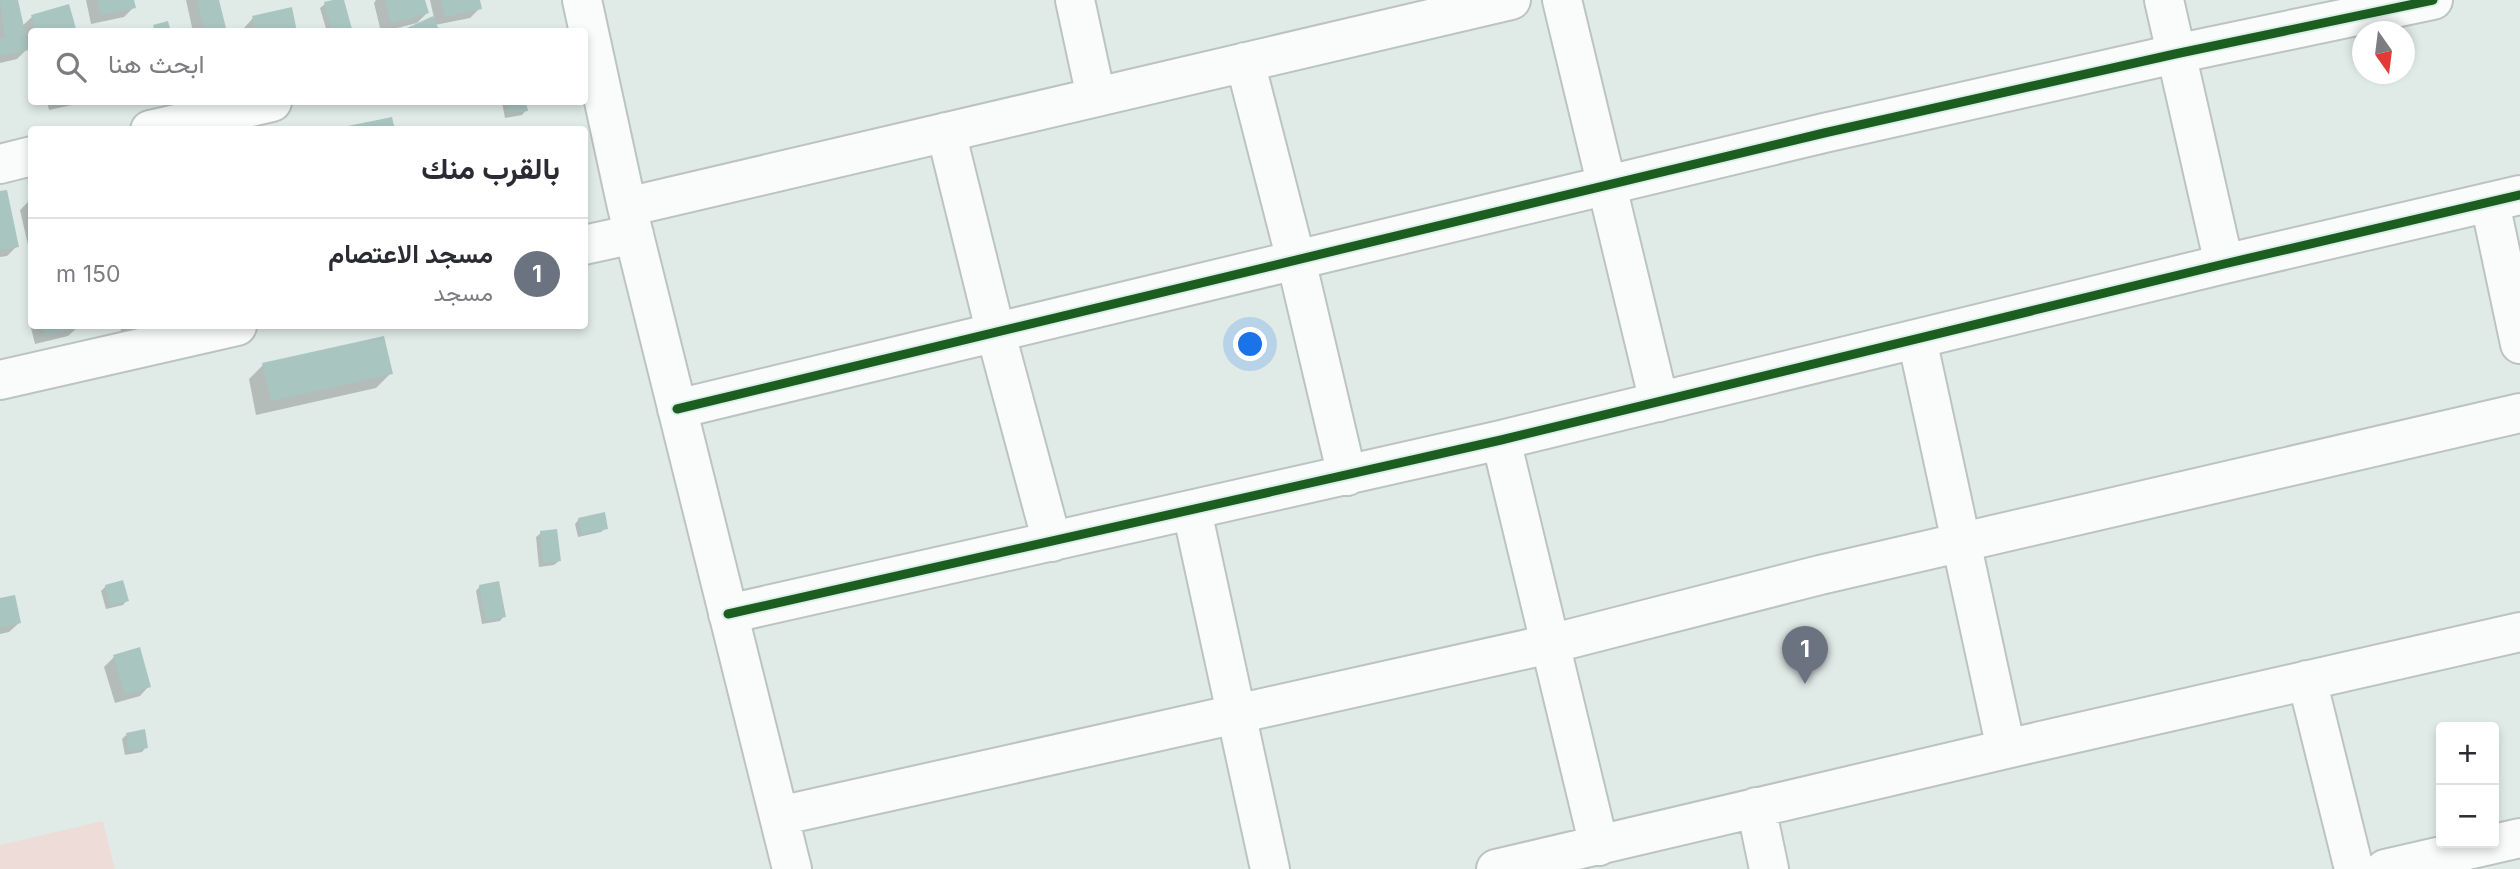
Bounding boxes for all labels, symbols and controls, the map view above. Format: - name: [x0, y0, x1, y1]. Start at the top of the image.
- north arrow: [2352, 21, 2415, 84]
- search box: [28, 28, 588, 105]
- icon: search: [52, 48, 90, 86]
- text: ابحث هنا: [108, 48, 205, 79]
- text: بالقرب منك: [421, 150, 560, 186]
- text: مسجد الاعتصام: [328, 238, 493, 269]
- text: 150 m: [56, 260, 120, 288]
- text: 1: [532, 260, 542, 288]
- text: مسجد: [433, 279, 493, 307]
- your location: [1233, 327, 1267, 361]
- pin: 1: [1782, 626, 1828, 684]
- map controls: [2436, 722, 2499, 848]
- button: +: [2436, 722, 2499, 785]
- button: −: [2436, 785, 2499, 848]

